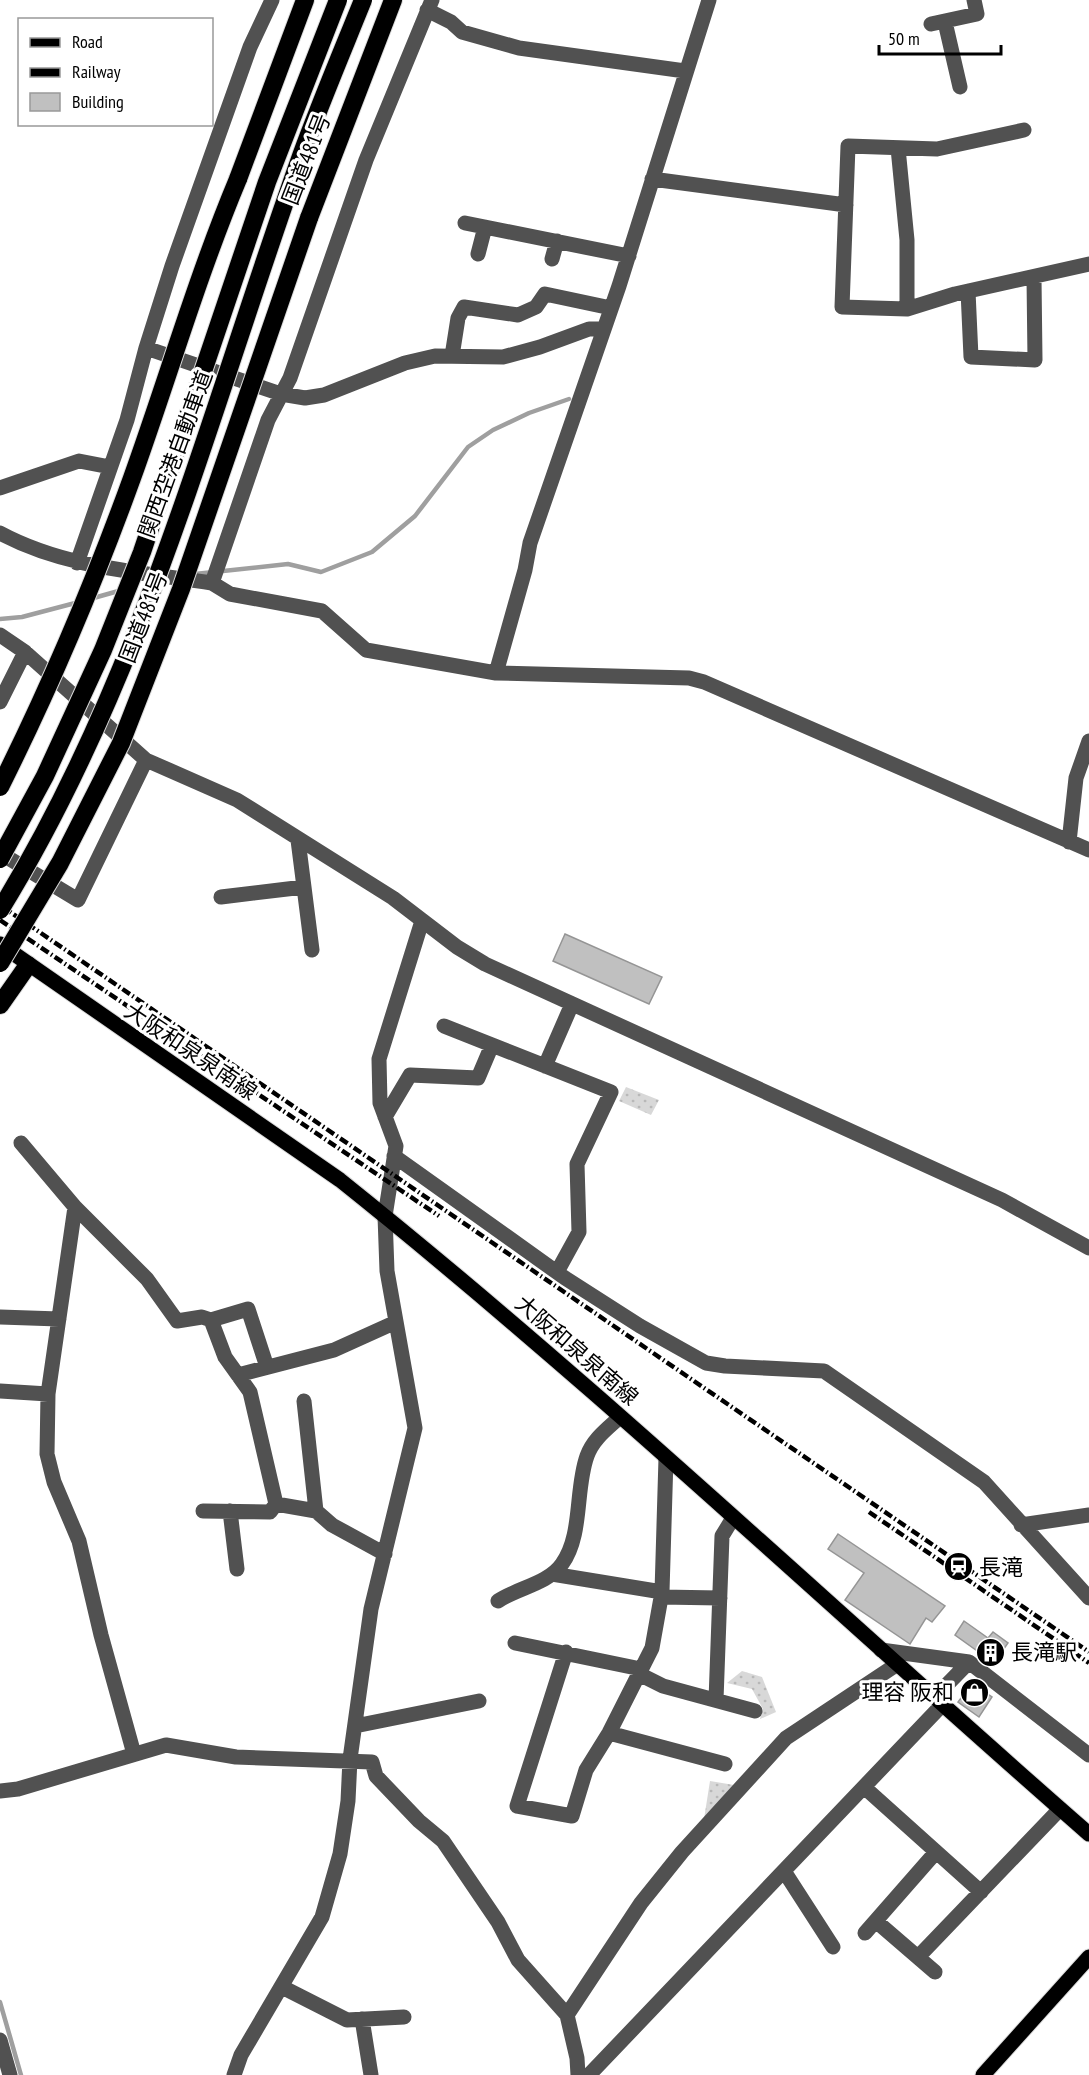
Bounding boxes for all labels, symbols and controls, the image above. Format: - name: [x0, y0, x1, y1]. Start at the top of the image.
- legend: [18, 18, 213, 126]
- scale bar: [879, 18, 1000, 56]
- text: 50 m: [888, 27, 920, 50]
- text: Road: [72, 30, 103, 53]
- text: Railway: [72, 60, 121, 83]
- text: Building: [72, 90, 124, 113]
- street label: 国道481号: [276, 109, 336, 209]
- street label: 関西空港自動車道: [132, 367, 218, 541]
- street label: 国道481号: [113, 567, 173, 667]
- street label: 大阪和泉泉南線: [119, 996, 263, 1106]
- street label: 大阪和泉泉南線: [510, 1289, 644, 1411]
- station icon: 長滝: [942, 1551, 974, 1583]
- place label: 長滝: [979, 1553, 1023, 1581]
- building icon: 長滝駅: [974, 1636, 1006, 1668]
- place label: 長滝駅: [1011, 1638, 1077, 1666]
- shop icon: 理容 阪和: [959, 1676, 991, 1708]
- place label: 理容 阪和: [861, 1678, 954, 1706]

